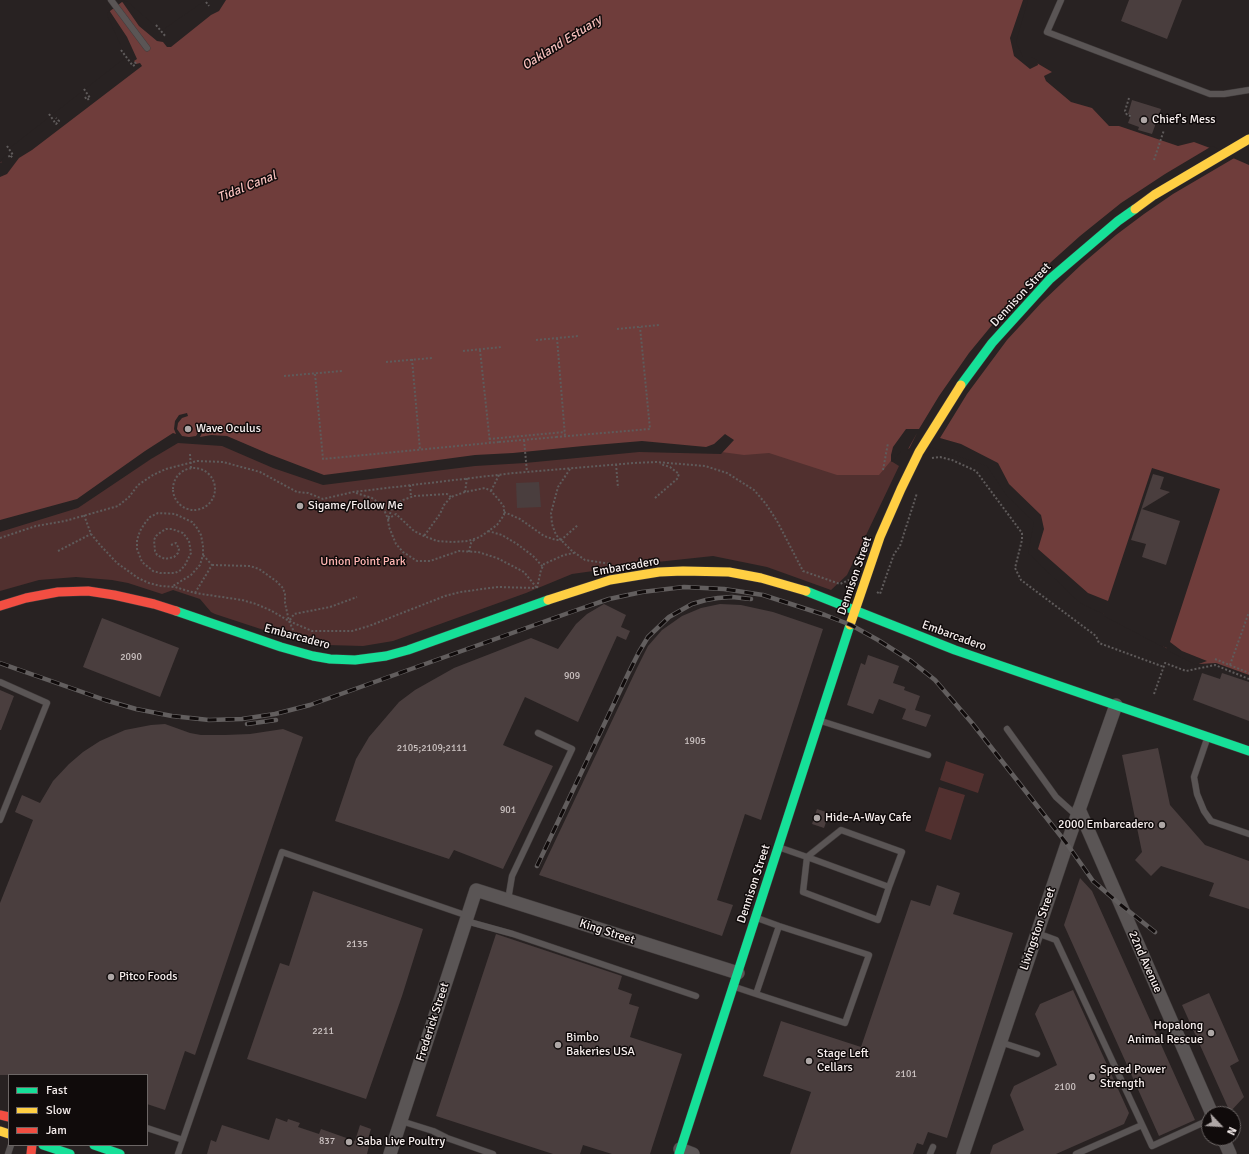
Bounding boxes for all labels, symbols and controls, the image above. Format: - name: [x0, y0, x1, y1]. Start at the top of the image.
- water label: Oakland Estuary: [519, 12, 605, 74]
- place label: Chief's Mess: [1152, 113, 1216, 127]
- marker: Chief's Mess: [1139, 115, 1149, 125]
- water label: Tidal Canal: [215, 168, 279, 206]
- street label: Dennison Street: [988, 260, 1054, 330]
- place label: Wave Oculus: [196, 422, 261, 436]
- marker: Wave Oculus: [183, 424, 193, 434]
- place label: Sigame/Follow Me: [308, 499, 403, 513]
- marker: Sigame/Follow Me: [295, 501, 305, 511]
- street label: Dennison Street: [835, 535, 875, 617]
- street label: Embarcadero: [592, 554, 660, 580]
- park label: Union Point Park: [320, 555, 406, 569]
- street label: Embarcadero: [920, 618, 988, 654]
- street label: Embarcadero: [263, 621, 331, 653]
- house number: 2090: [120, 651, 142, 663]
- house number: 909: [564, 670, 580, 682]
- house number: 1905: [684, 735, 706, 747]
- house number: 2105;2109;2111: [397, 742, 467, 754]
- house number: 901: [500, 804, 516, 816]
- place label: Hide-A-Way Cafe: [825, 811, 912, 825]
- marker: Hide-A-Way Cafe: [812, 813, 822, 823]
- place label: 2000 Embarcadero: [1058, 818, 1154, 832]
- marker: 2000 Embarcadero: [1157, 820, 1167, 830]
- street label: Dennison Street: [734, 843, 774, 925]
- street label: Livingston Street: [1017, 886, 1059, 972]
- street label: King Street: [578, 916, 636, 948]
- street label: 22nd Avenue: [1125, 929, 1165, 995]
- house number: 2135: [346, 938, 368, 950]
- place label: Pitco Foods: [119, 970, 178, 984]
- marker: Pitco Foods: [106, 972, 116, 982]
- street label: Frederick Street: [413, 981, 453, 1063]
- place label: Hopalong Animal Rescue: [1128, 1019, 1203, 1047]
- house number: 2211: [312, 1025, 334, 1037]
- marker: Hopalong Animal Rescue: [1206, 1028, 1216, 1038]
- place label: Bimbo Bakeries USA: [566, 1031, 635, 1059]
- marker: Bimbo Bakeries USA: [553, 1040, 563, 1050]
- place label: Stage Left Cellars: [817, 1047, 869, 1075]
- marker: Stage Left Cellars: [804, 1056, 814, 1066]
- place label: Speed Power Strength: [1100, 1063, 1166, 1091]
- house number: 2101: [895, 1068, 917, 1080]
- marker: Speed Power Strength: [1087, 1072, 1097, 1082]
- legend: [8, 1074, 148, 1146]
- house number: 2100: [1054, 1081, 1076, 1093]
- text: Fast: [46, 1083, 67, 1098]
- text: Slow: [46, 1103, 71, 1118]
- north arrow: [1201, 1106, 1241, 1146]
- text: Jam: [46, 1123, 67, 1138]
- text: N: [1224, 1125, 1239, 1137]
- house number: 837: [319, 1135, 335, 1147]
- place label: Saba Live Poultry: [357, 1135, 445, 1149]
- marker: Saba Live Poultry: [344, 1137, 354, 1147]

